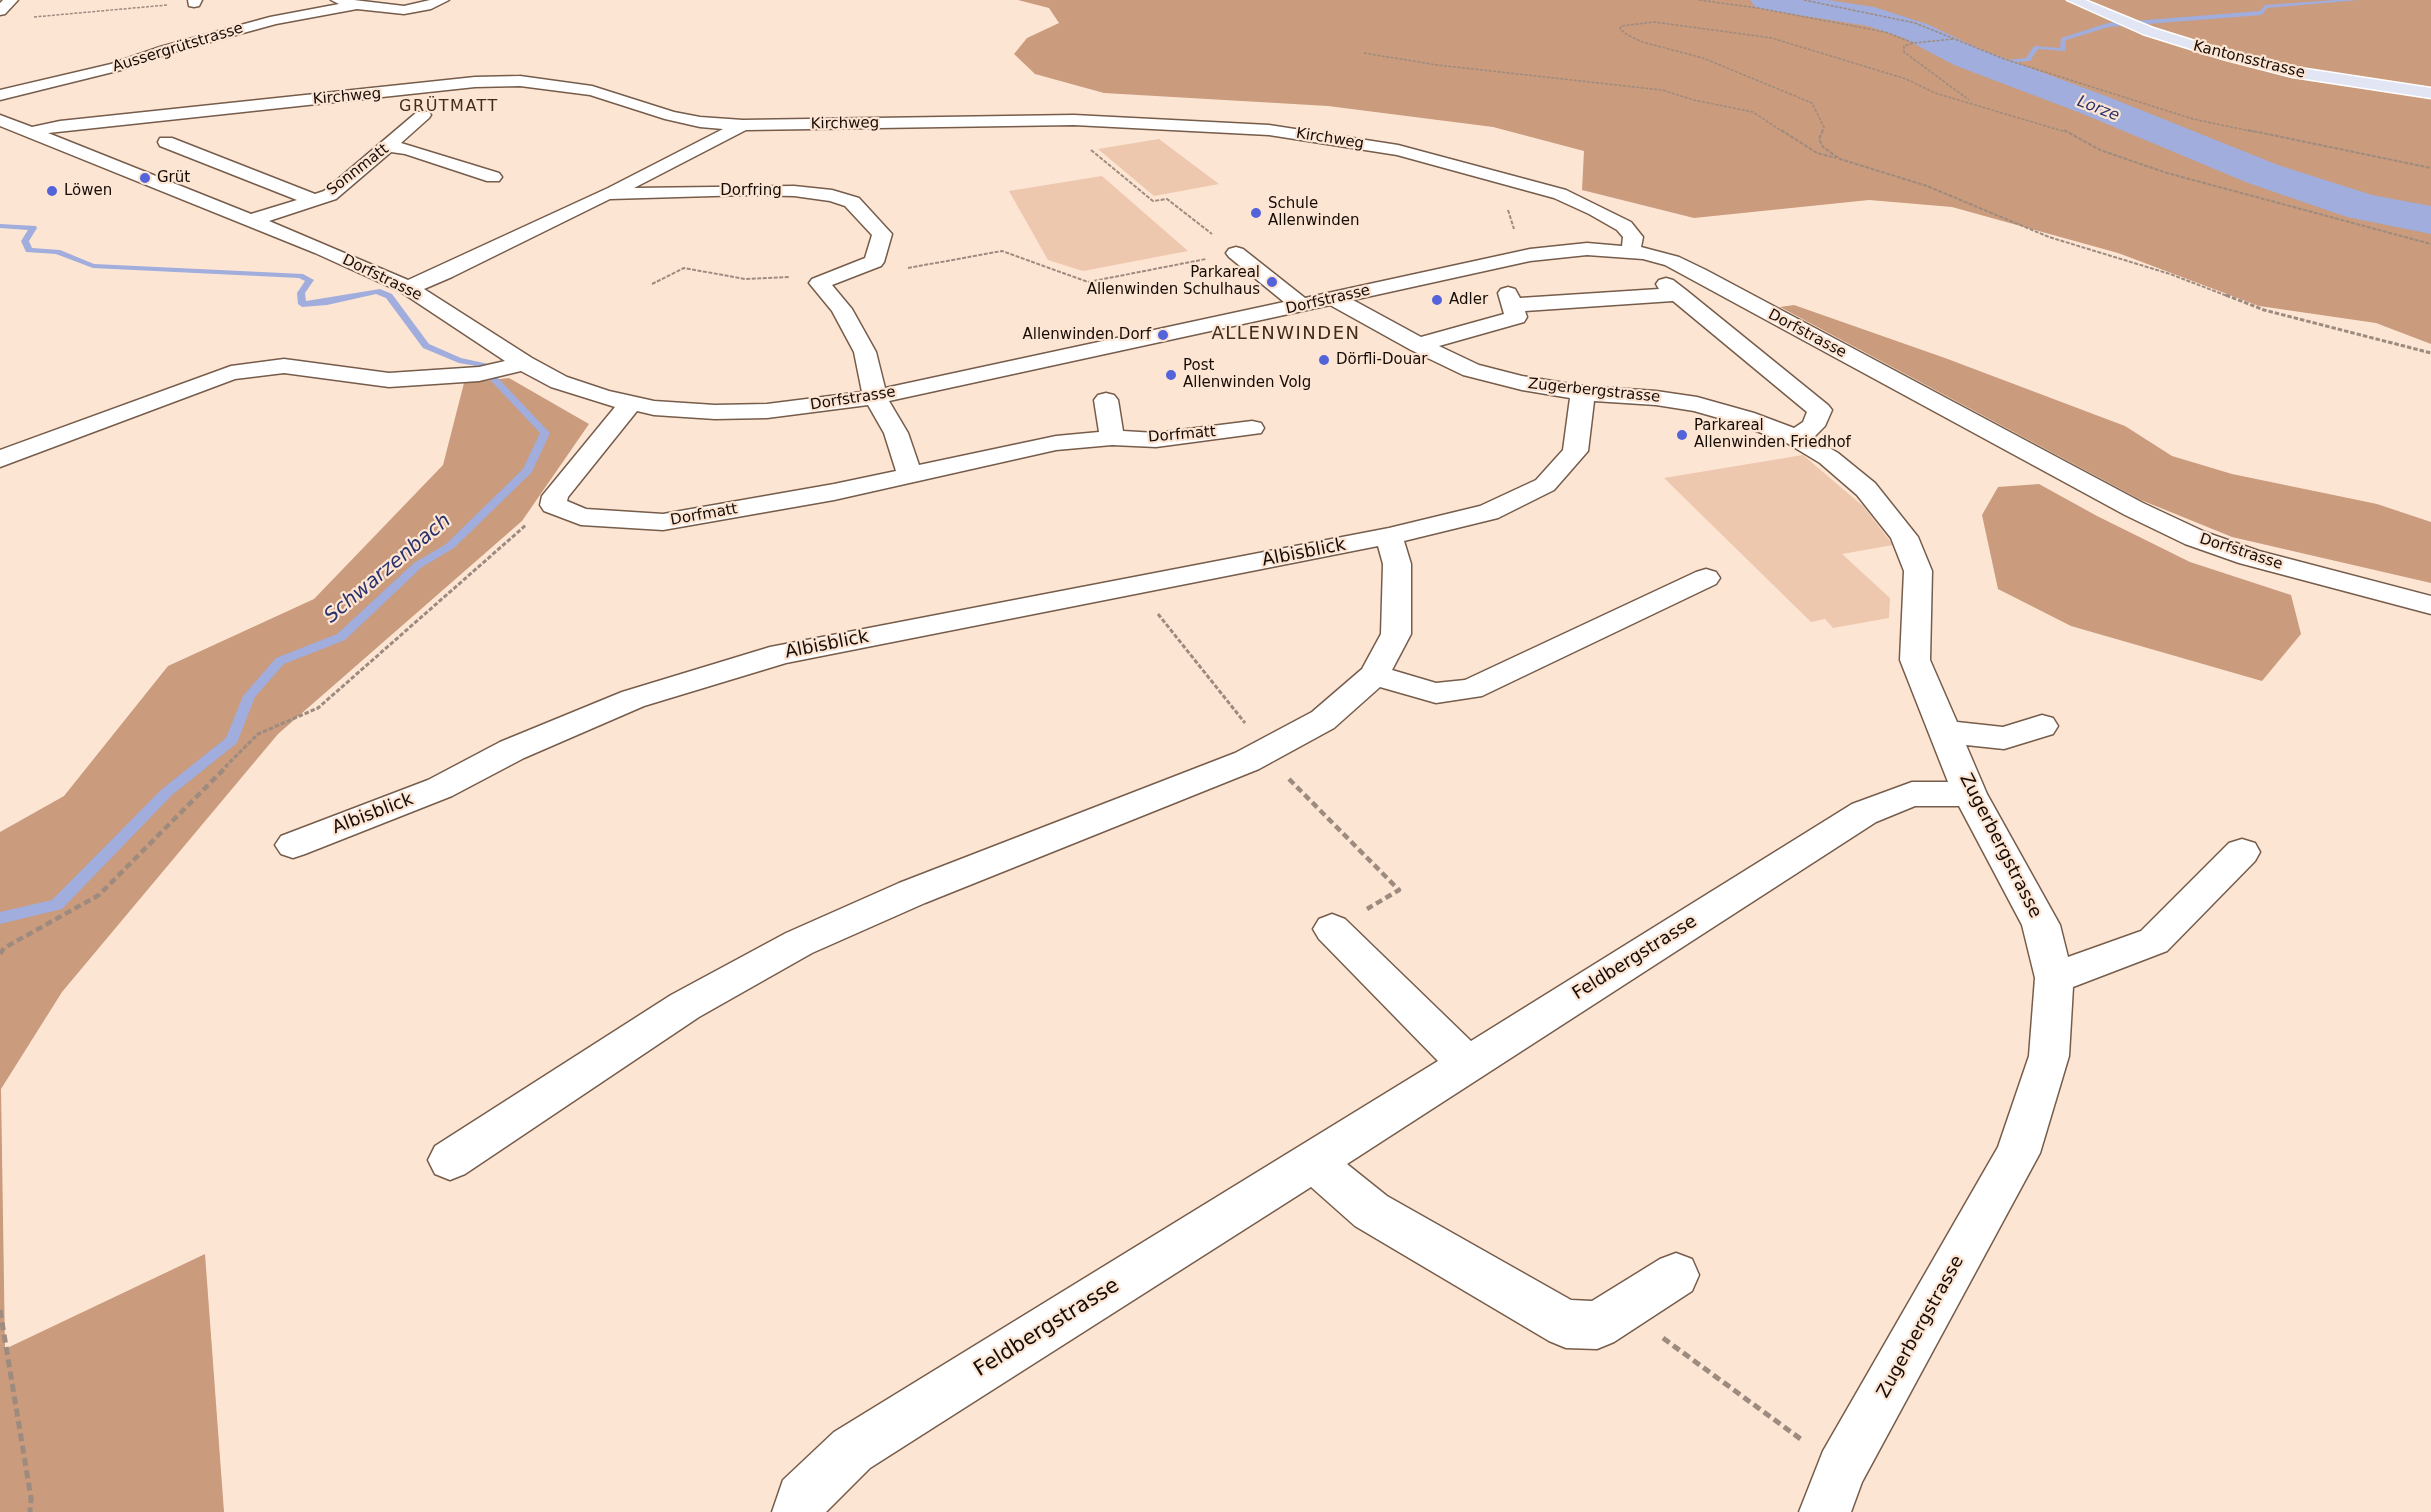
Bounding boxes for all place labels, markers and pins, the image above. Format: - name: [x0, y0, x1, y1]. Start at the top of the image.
- place label: Grüt: [157, 169, 190, 187]
- marker: Grüt: [138, 171, 152, 185]
- place label: Löwen: [64, 182, 112, 200]
- marker: Löwen: [45, 184, 59, 198]
- place label: Schule Allenwinden: [1268, 195, 1360, 230]
- marker: Schule Allenwinden: [1249, 206, 1263, 220]
- place label: Parkareal Allenwinden Schulhaus: [1087, 264, 1260, 299]
- marker: Parkareal Allenwinden Schulhaus: [1265, 275, 1279, 289]
- place label: Adler: [1449, 291, 1488, 309]
- marker: Adler: [1430, 293, 1444, 307]
- place label: Allenwinden Dorf: [1023, 326, 1151, 344]
- marker: Allenwinden Dorf: [1156, 328, 1170, 342]
- place label: Dörfli-Douar: [1336, 351, 1428, 369]
- marker: Dörfli-Douar: [1317, 353, 1331, 367]
- place label: Post Allenwinden Volg: [1183, 357, 1311, 392]
- marker: Post Allenwinden Volg: [1164, 368, 1178, 382]
- place label: Parkareal Allenwinden Friedhof: [1694, 417, 1851, 452]
- marker: Parkareal Allenwinden Friedhof: [1675, 428, 1689, 442]

